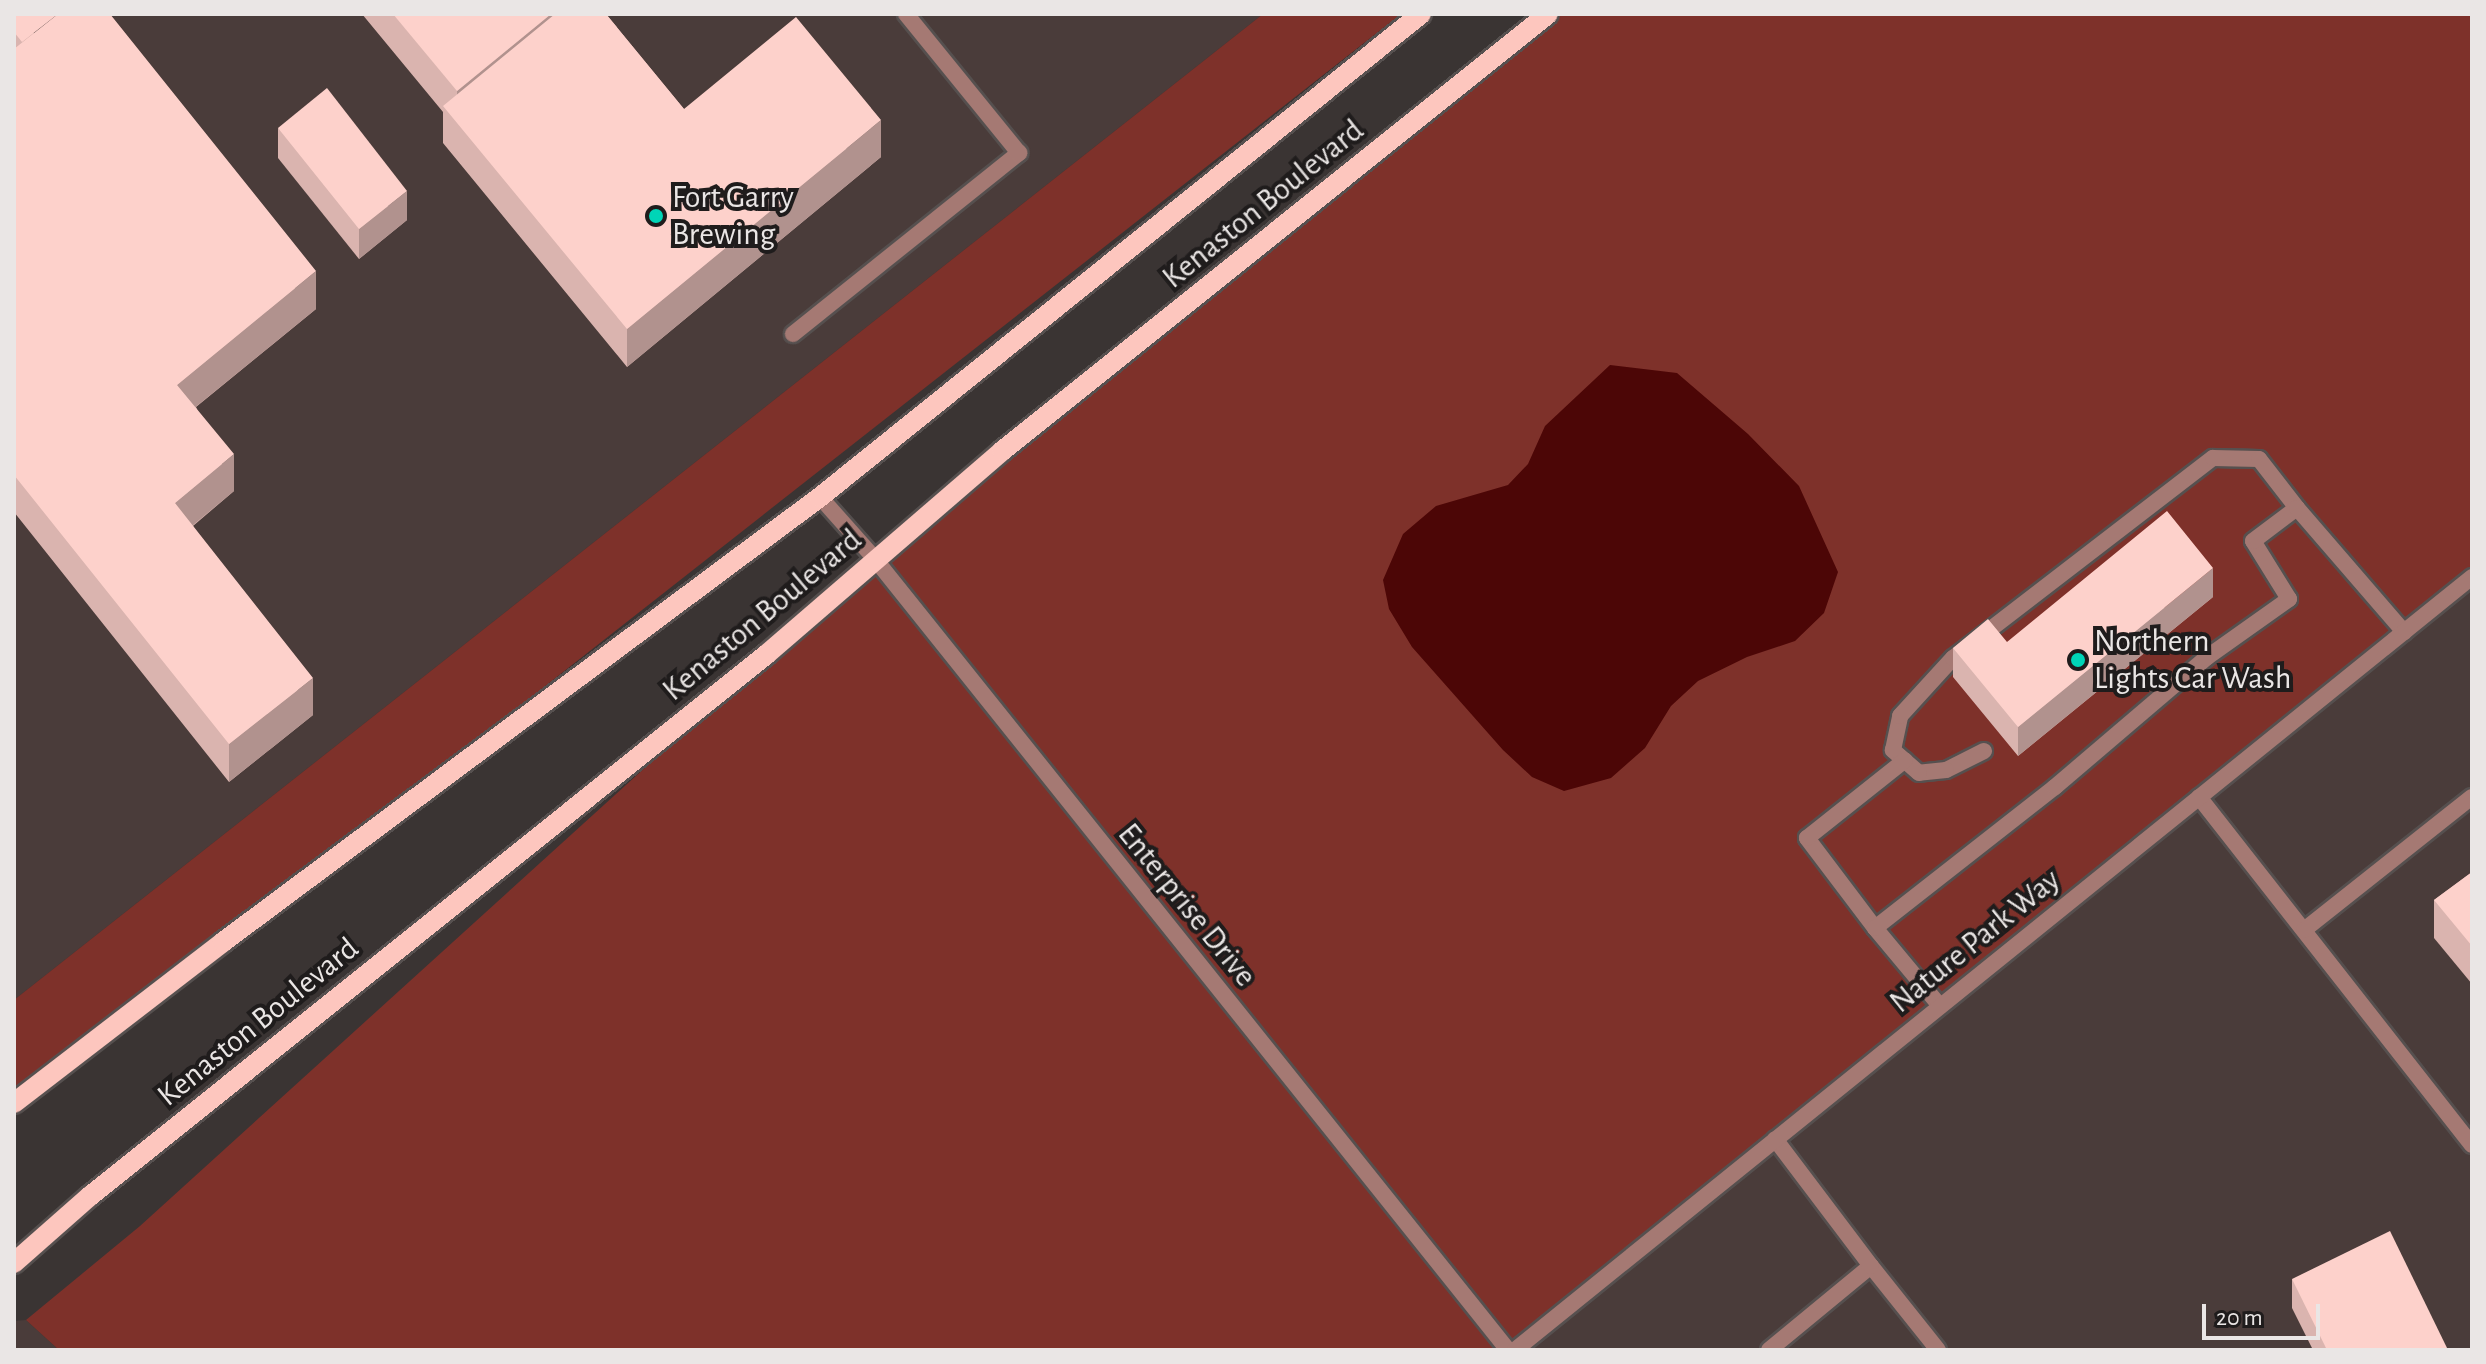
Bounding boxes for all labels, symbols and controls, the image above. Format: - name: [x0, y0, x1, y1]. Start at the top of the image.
- street label: Kenaston Boulevard: [1155, 111, 1371, 297]
- place label: Fort Garry Brewing: [672, 179, 794, 254]
- marker: Fort Garry Brewing: [647, 207, 665, 225]
- street label: Kenaston Boulevard: [655, 521, 869, 709]
- place label: Northern Lights Car Wash: [2094, 623, 2291, 698]
- marker: Northern Lights Car Wash: [2069, 651, 2087, 669]
- street label: Enterprise Drive: [1109, 816, 1265, 994]
- street label: Nature Park Way: [1882, 861, 2068, 1021]
- street label: Kenaston Boulevard: [150, 929, 366, 1115]
- scale bar: [2206, 1288, 2324, 1338]
- text: 20 m: [2216, 1306, 2263, 1330]

